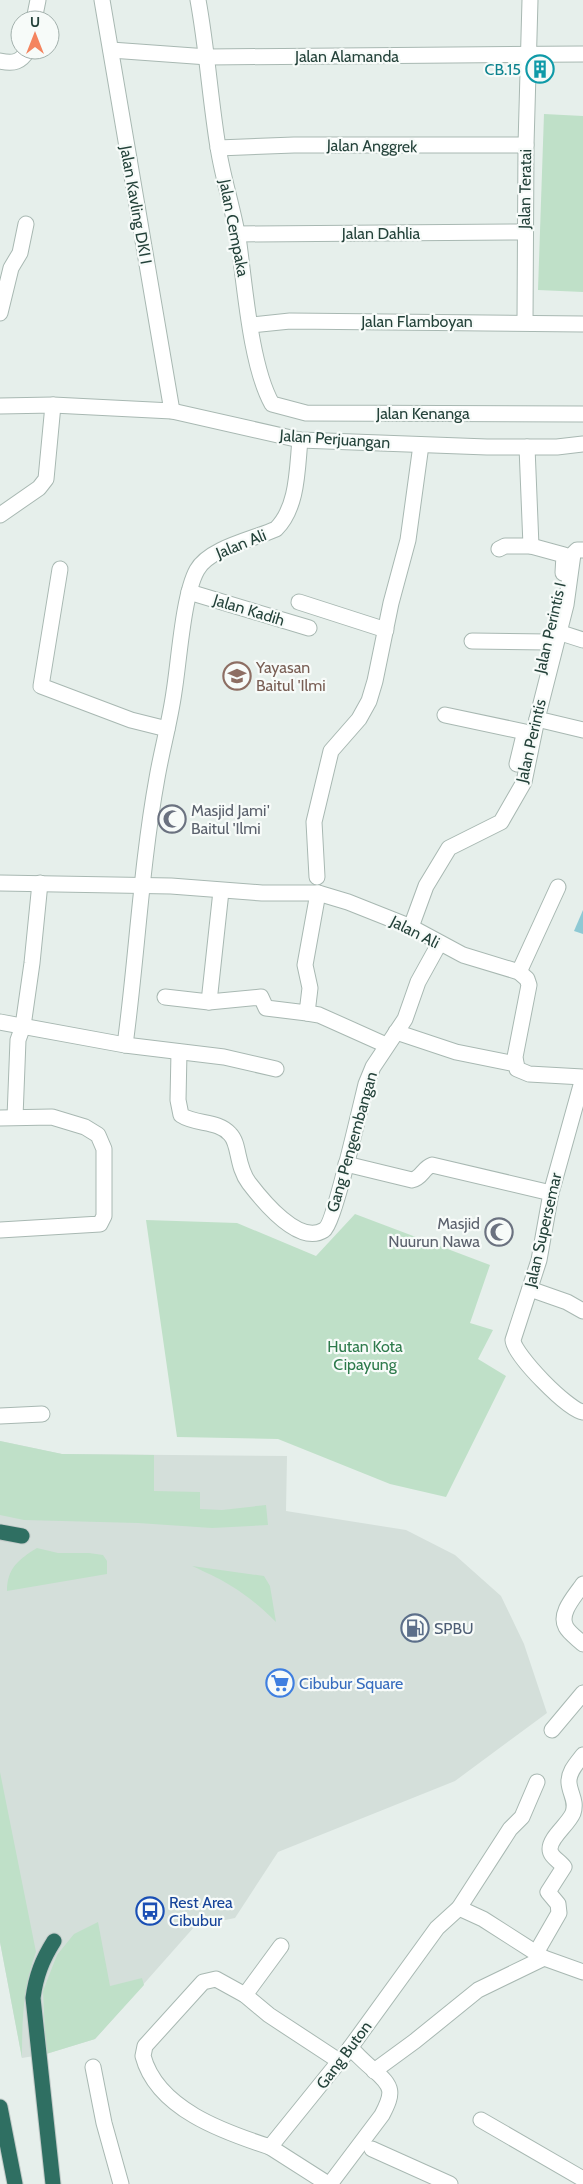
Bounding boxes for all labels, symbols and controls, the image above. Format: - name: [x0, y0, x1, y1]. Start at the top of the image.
- north arrow: [10, 10, 60, 60]
- text: U: [30, 13, 40, 31]
- street label: Jalan Alamanda: [294, 47, 399, 66]
- building icon: CB.15: [525, 54, 555, 84]
- place label: CB.15: [485, 60, 521, 79]
- street label: Jalan Anggrek: [326, 136, 418, 156]
- street label: Jalan Kavling DKI I: [116, 143, 156, 266]
- street label: Jalan Teratai: [515, 149, 535, 230]
- street label: Jalan Cempaka: [215, 177, 253, 279]
- street label: Jalan Dahlia: [341, 224, 420, 243]
- street label: Jalan Flamboyan: [360, 312, 473, 331]
- street label: Jalan Kenanga: [375, 404, 470, 423]
- street label: Jalan Perjuangan: [278, 426, 391, 452]
- street label: Jalan Ali: [212, 525, 269, 563]
- street label: Jalan Perintis I: [530, 581, 570, 676]
- street label: Jalan Kadih: [210, 590, 287, 630]
- place label: Yayasan Baitul 'Ilmi: [255, 658, 326, 695]
- school or university icon: Yayasan Baitul 'Ilmi: [222, 661, 252, 691]
- street label: Jalan Perintis: [512, 697, 550, 786]
- place label: Masjid Jami' Baitul 'Ilmi: [191, 801, 270, 838]
- mosque icon: Masjid Jami' Baitul 'Ilmi: [157, 804, 187, 834]
- street label: Jalan Ali: [386, 911, 443, 952]
- street label: Gang Pengembangan: [323, 1069, 381, 1214]
- street label: Jalan Supersemar: [520, 1170, 566, 1290]
- place label: Masjid Nuurun Nawa: [388, 1214, 480, 1251]
- mosque icon: Masjid Nuurun Nawa: [484, 1217, 514, 1247]
- park label: Hutan Kota Cipayung: [327, 1337, 403, 1374]
- fuel station icon: SPBU: [400, 1613, 430, 1643]
- place label: SPBU: [434, 1619, 474, 1638]
- supermarket icon: Cibubur Square: [265, 1668, 295, 1698]
- place label: Cibubur Square: [299, 1674, 403, 1693]
- place label: Rest Area Cibubur: [169, 1893, 233, 1930]
- bus stop icon: Rest Area Cibubur: [135, 1896, 165, 1926]
- street label: Gang Buton: [312, 2017, 376, 2093]

